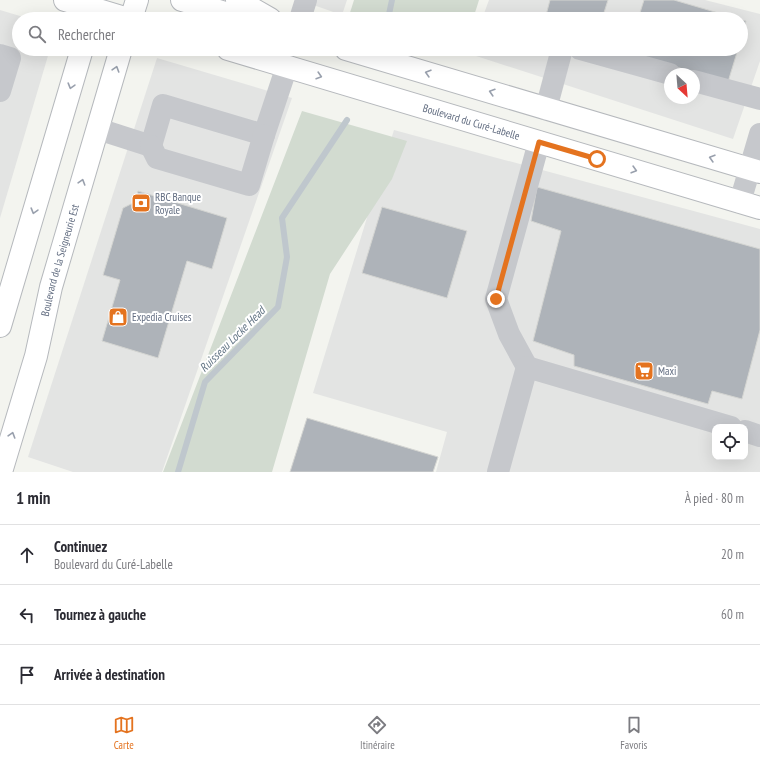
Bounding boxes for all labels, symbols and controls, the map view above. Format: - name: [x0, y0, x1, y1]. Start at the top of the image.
- search box: [12, 12, 748, 56]
- icon: search: [26, 23, 48, 45]
- text: Rechercher: [58, 25, 115, 44]
- one-way arrow: [111, 65, 120, 72]
- north arrow: [664, 68, 700, 104]
- one-way arrow: [425, 69, 432, 78]
- one-way arrow: [315, 71, 322, 80]
- one-way arrow: [67, 83, 76, 90]
- one-way arrow: [489, 88, 496, 97]
- street label: Boulevard du Curé-Labelle: [421, 101, 522, 143]
- route start: [588, 150, 606, 168]
- one-way arrow: [709, 154, 716, 163]
- one-way arrow: [630, 165, 637, 174]
- one-way arrow: [77, 179, 86, 186]
- place label: RBC Banque Royale: [155, 190, 201, 217]
- bank icon: RBC Banque Royale: [130, 192, 152, 214]
- street label: Boulevard de la Seigneurie Est: [38, 202, 82, 318]
- one-way arrow: [30, 207, 39, 214]
- route end: [487, 290, 505, 308]
- water label: Ruisseau Locke Head: [196, 302, 269, 375]
- shop icon: Expedia Cruises: [107, 306, 129, 328]
- place label: Expedia Cruises: [132, 310, 192, 324]
- supermarket icon: Maxi: [633, 360, 655, 382]
- place label: Maxi: [658, 364, 676, 378]
- map controls: [712, 424, 748, 460]
- button: locate: [712, 424, 748, 460]
- one-way arrow: [7, 431, 16, 438]
- text: 1 min: [16, 487, 50, 509]
- text: À pied · 80 m: [685, 490, 744, 507]
- text: Continuez: [54, 537, 107, 556]
- icon: ahead: [16, 544, 38, 566]
- text: 20 m: [721, 546, 744, 563]
- text: Boulevard du Curé-Labelle: [54, 556, 173, 573]
- icon: left: [16, 604, 38, 626]
- text: Tournez à gauche: [54, 605, 146, 624]
- text: 60 m: [721, 606, 744, 623]
- icon: arrive: [16, 664, 38, 686]
- text: Arrivée à destination: [54, 665, 165, 684]
- tab: Carte: [113, 714, 135, 752]
- tab: Itinéraire: [360, 714, 395, 752]
- tab: Favoris: [620, 714, 647, 752]

